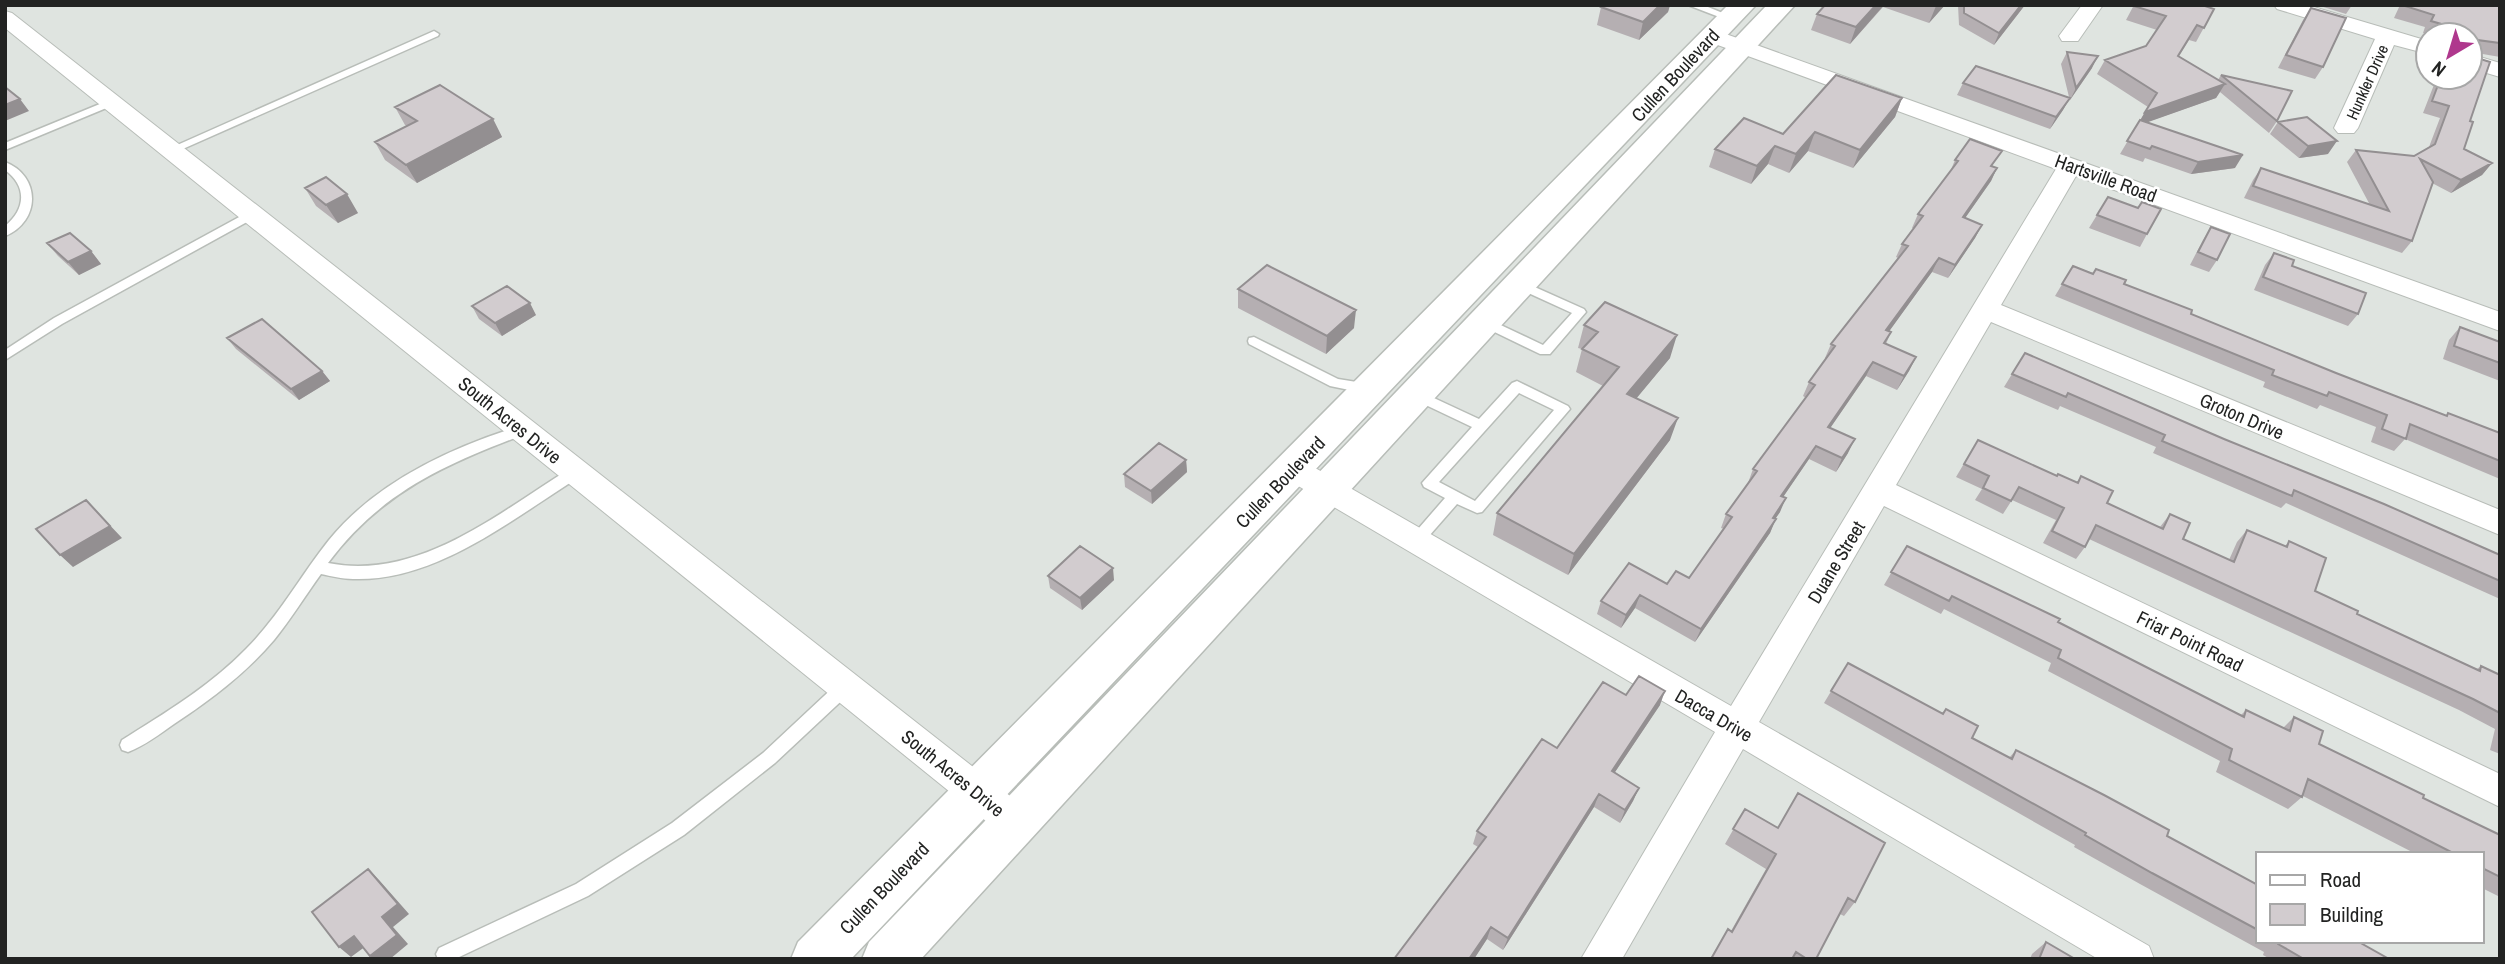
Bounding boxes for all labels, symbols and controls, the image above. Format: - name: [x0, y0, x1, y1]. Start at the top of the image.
- north arrow: [2414, 21, 2484, 91]
- street label: Cullen Boulevard: [1625, 23, 1725, 127]
- street label: Hunkler Drive: [2341, 41, 2393, 123]
- text: N: [2426, 56, 2451, 83]
- street label: Hartsville Road: [2052, 148, 2160, 208]
- street label: South Acres Drive: [453, 370, 567, 470]
- street label: Groton Drive: [2196, 387, 2288, 445]
- street label: Cullen Boulevard: [1229, 430, 1331, 534]
- street label: Duane Street: [1801, 515, 1871, 608]
- street label: Friar Point Road: [2133, 604, 2247, 678]
- street label: Dacca Drive: [1670, 682, 1758, 748]
- street label: South Acres Drive: [896, 723, 1010, 823]
- street label: Cullen Boulevard: [833, 836, 935, 940]
- legend: [2256, 852, 2484, 943]
- text: Road: [2320, 865, 2361, 894]
- text: Building: [2320, 900, 2384, 929]

